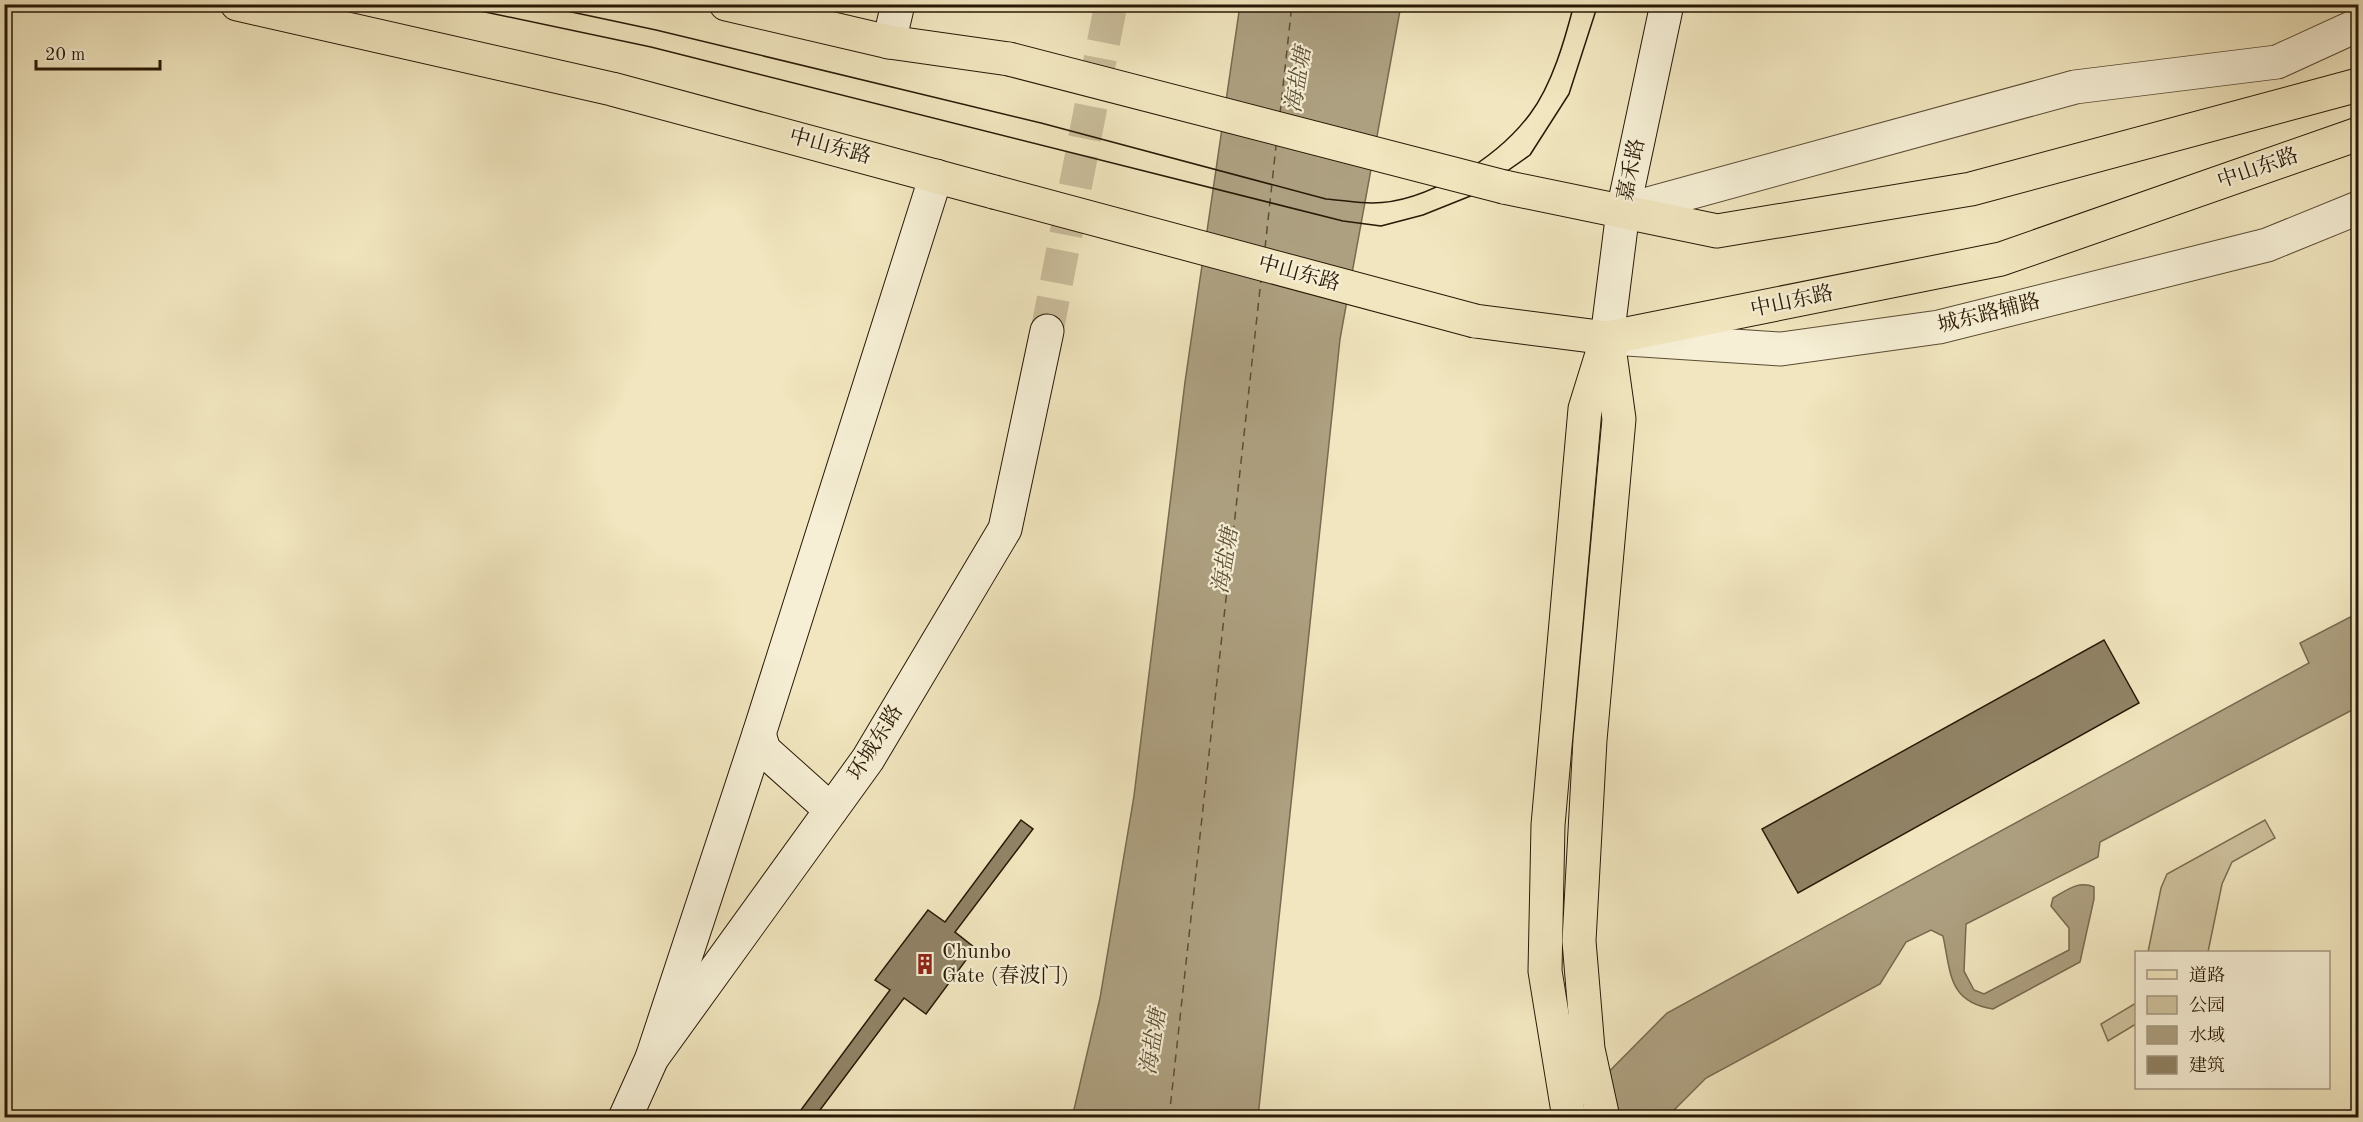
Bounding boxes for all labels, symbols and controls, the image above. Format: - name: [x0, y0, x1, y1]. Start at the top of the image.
- scale bar: [36, 33, 160, 71]
- water label: 海盐塘: [1281, 42, 1315, 114]
- text: 20 m: [45, 46, 85, 64]
- street label: 中山东路: [787, 124, 874, 168]
- street label: 嘉禾路: [1613, 137, 1649, 203]
- street label: 中山东路: [2214, 144, 2301, 193]
- street label: 中山东路: [1256, 251, 1343, 295]
- street label: 中山东路: [1748, 281, 1835, 321]
- street label: 城东路辅路: [1935, 289, 2042, 337]
- water label: 海盐塘: [1208, 523, 1242, 595]
- street label: 环城东路: [843, 701, 907, 784]
- place label: Chunbo Gate (春波门): [942, 942, 1069, 987]
- legend: [2135, 951, 2330, 1089]
- building icon: Chunbo Gate (春波门): [913, 952, 937, 976]
- text: 道路: [2189, 965, 2225, 985]
- text: 公园: [2189, 996, 2225, 1015]
- water label: 海盐塘: [1136, 1004, 1170, 1076]
- text: 水域: [2189, 1025, 2225, 1045]
- text: 建筑: [2189, 1055, 2225, 1075]

